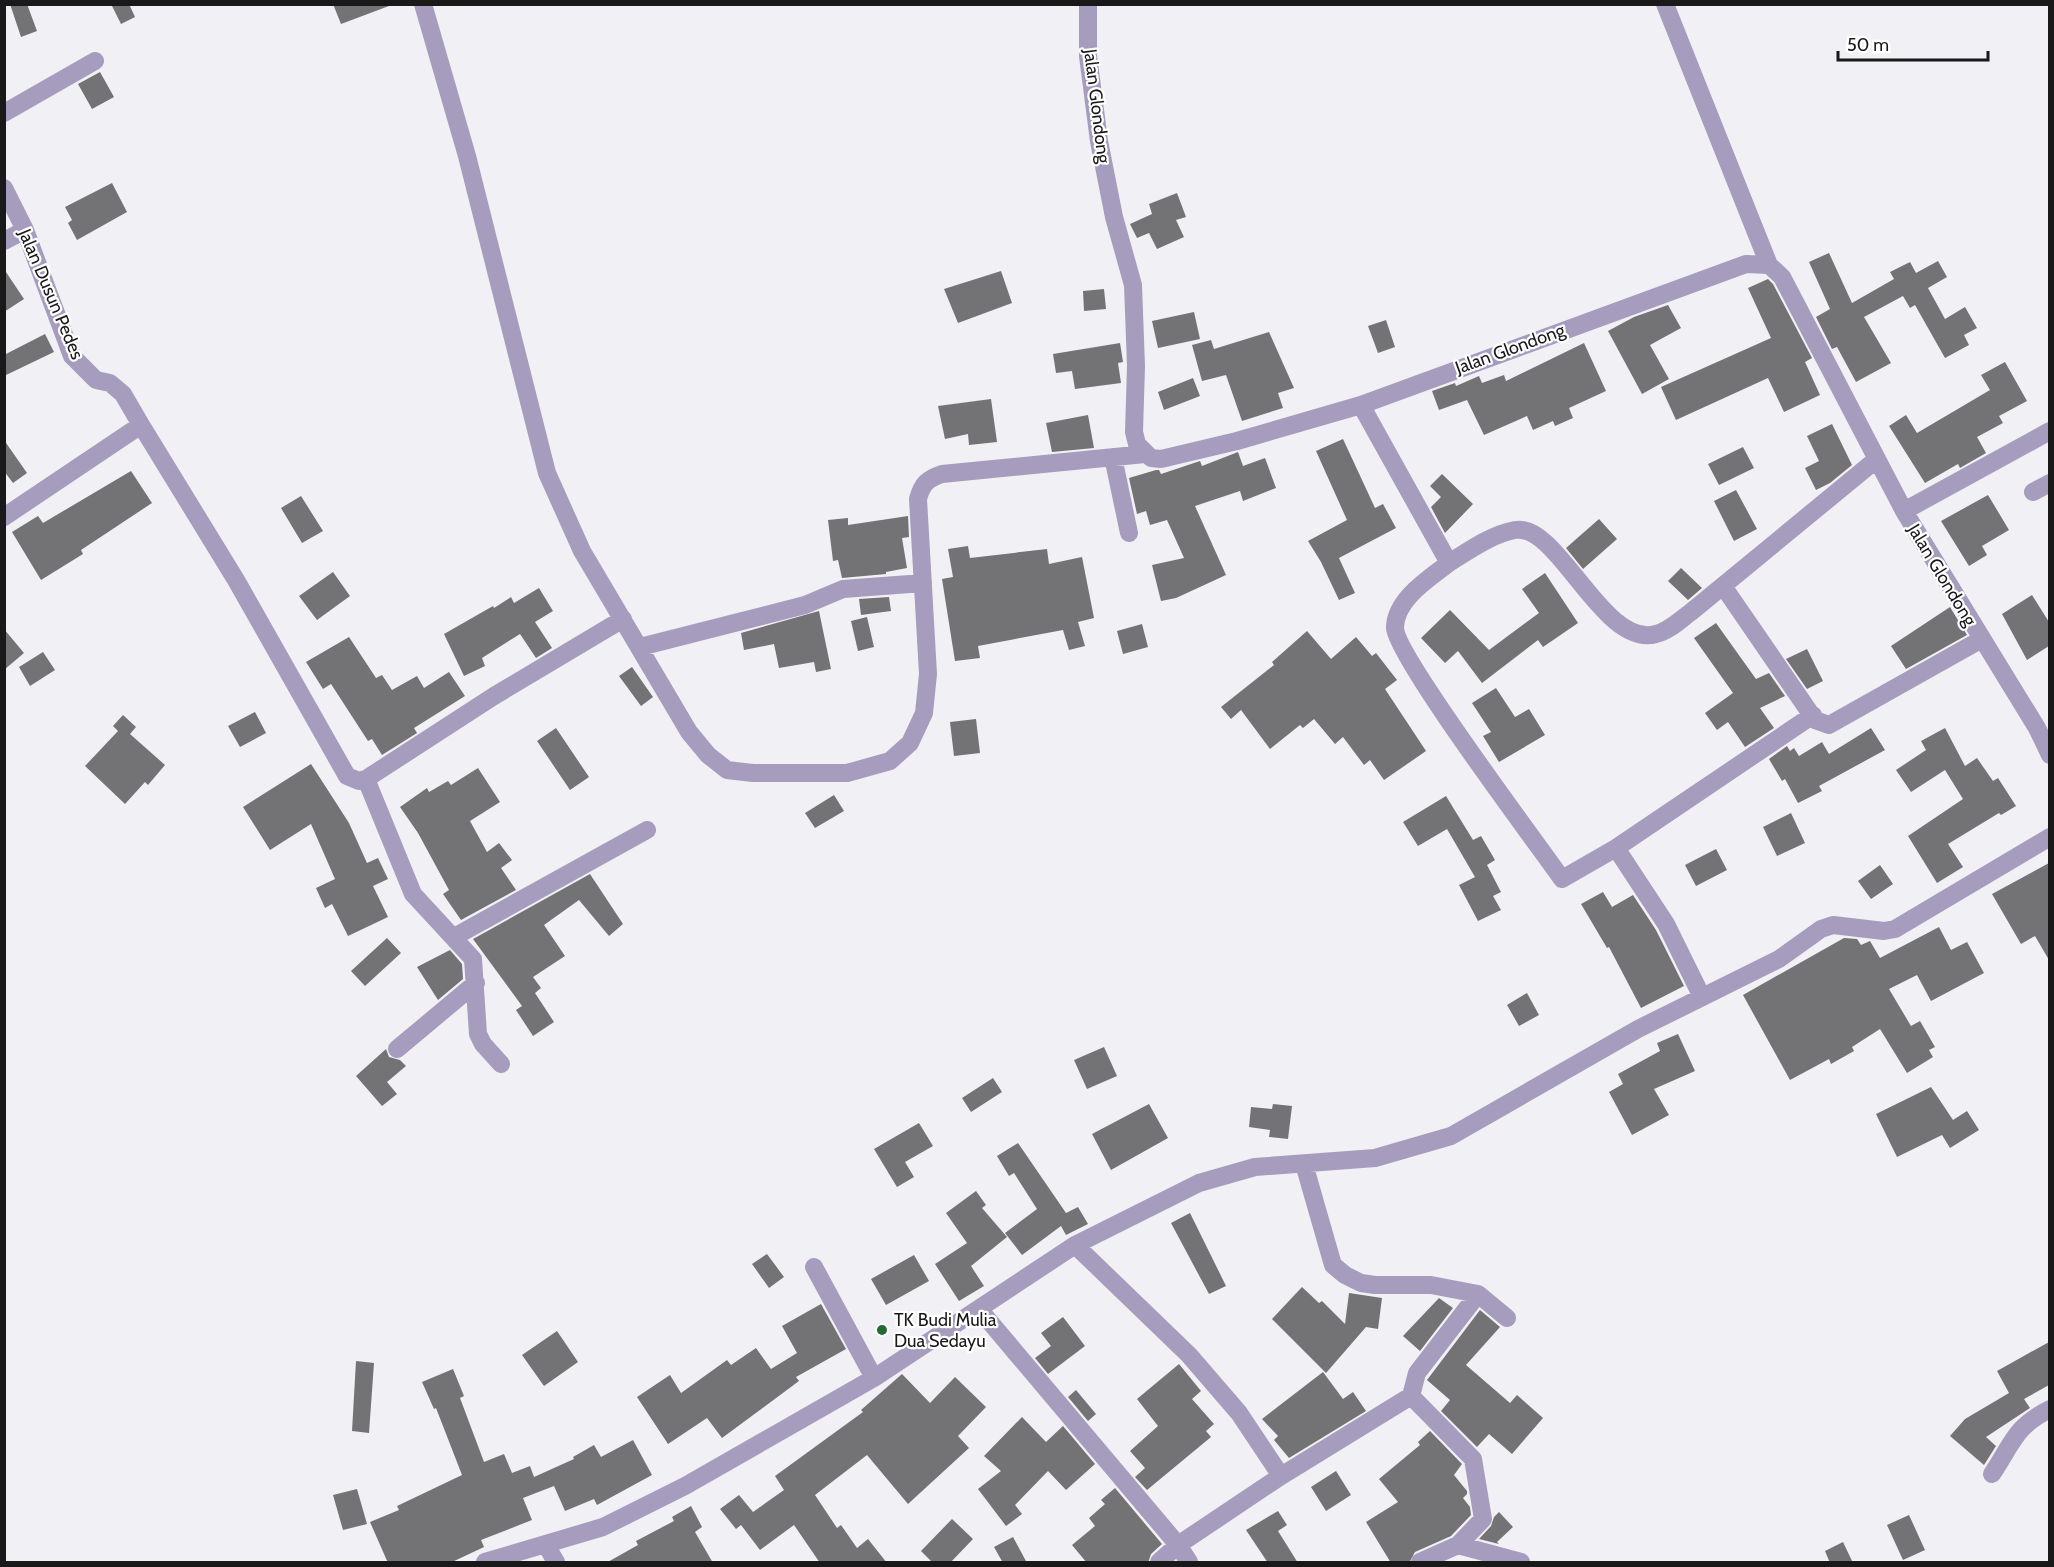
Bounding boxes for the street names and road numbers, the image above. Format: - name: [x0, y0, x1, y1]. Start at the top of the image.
- street label: Jalan Glondong: [1079, 47, 1115, 165]
- street label: Jalan Dusun Pedes: [13, 225, 88, 362]
- street label: Jalan Glondong: [1451, 319, 1569, 379]
- street label: Jalan Glondong: [1902, 519, 1982, 631]

